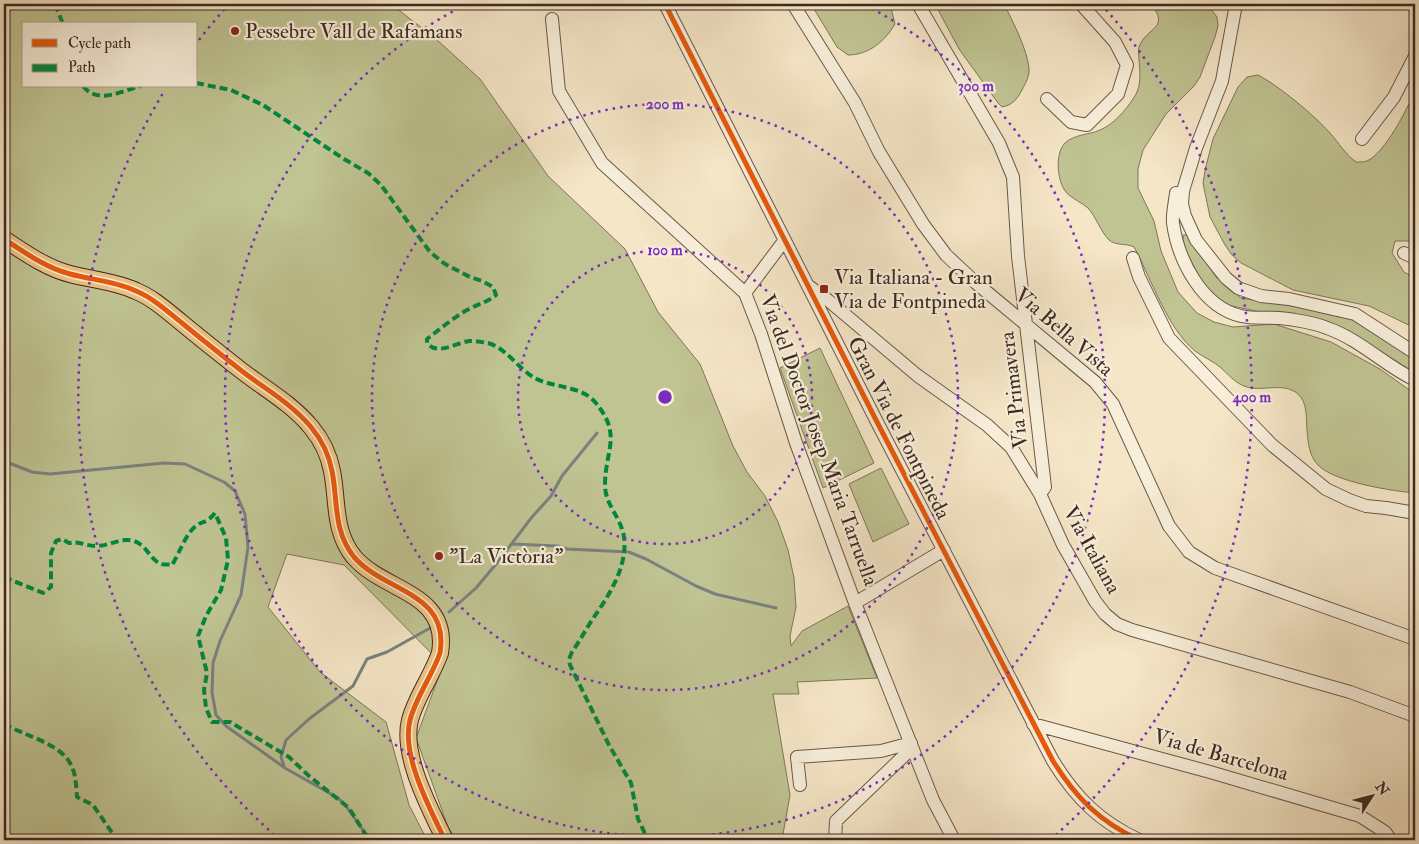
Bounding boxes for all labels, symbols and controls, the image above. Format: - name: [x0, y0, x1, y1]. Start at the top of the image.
- place label: Pessebre Vall de Rafamans: [245, 18, 462, 45]
- legend: [22, 22, 198, 88]
- marker: Pessebre Vall de Rafamans: [229, 25, 241, 37]
- text: Cycle path: [68, 34, 131, 54]
- text: Path: [68, 58, 95, 77]
- text: 300 m: [958, 77, 994, 96]
- text: 200 m: [646, 95, 684, 114]
- text: 100 m: [647, 241, 683, 260]
- place label: Via Italiana - Gran Via de Fontpineda: [834, 264, 993, 315]
- street label: Via Bella Vista: [1009, 282, 1119, 383]
- marker: Via Italiana - Gran Via de Fontpineda: [818, 283, 830, 295]
- street label: Via del Doctor Josep Maria Tarruella: [754, 291, 885, 590]
- street label: Via Primavera: [993, 330, 1035, 450]
- street label: Gran Via de Fontpineda: [841, 332, 957, 524]
- centre of rings: [656, 388, 674, 406]
- text: 400 m: [1232, 388, 1271, 407]
- street label: Via Italiana: [1057, 501, 1127, 599]
- place label: "La Victòria": [449, 543, 563, 570]
- marker: "La Victòria": [433, 550, 445, 562]
- street label: Via de Barcelona: [1150, 723, 1292, 787]
- north arrow: [1346, 772, 1396, 822]
- text: N: [1371, 778, 1393, 799]

